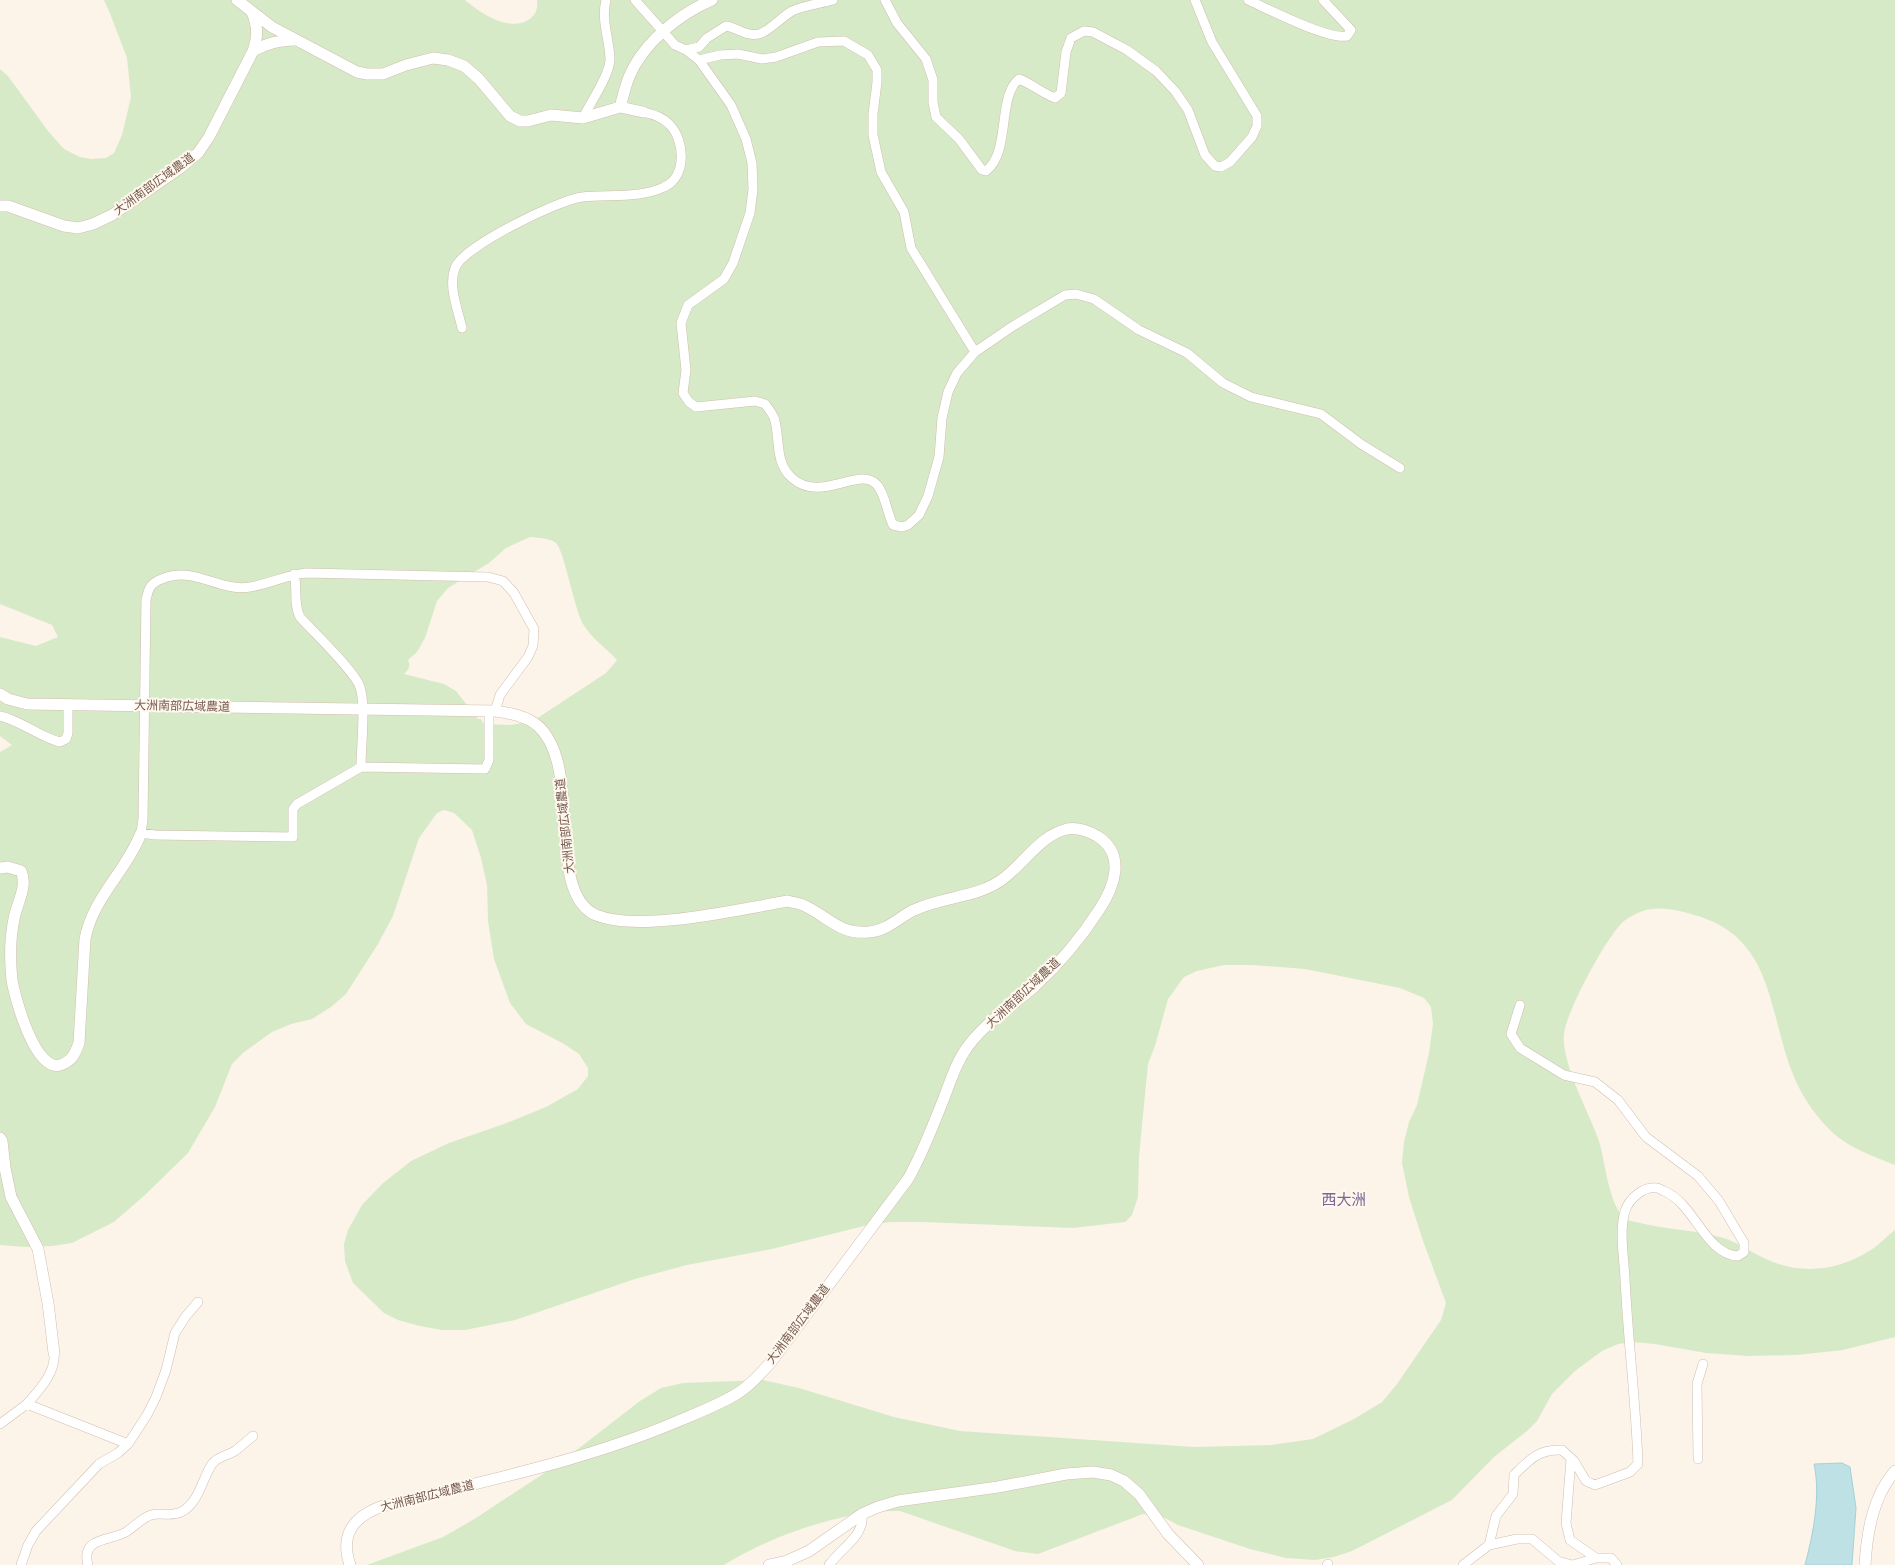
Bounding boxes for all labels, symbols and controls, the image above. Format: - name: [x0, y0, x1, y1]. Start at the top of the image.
- street label: 大洲南部広域農道: [110, 149, 197, 218]
- street label: 大洲南部広域農道: [134, 697, 230, 714]
- street label: 大洲南部広域農道: [552, 778, 577, 875]
- street label: 大洲南部広域農道: [982, 954, 1063, 1031]
- district label: 西大洲: [1321, 1190, 1367, 1209]
- street label: 大洲南部広域農道: [763, 1281, 832, 1367]
- street label: 大洲南部広域農道: [378, 1477, 475, 1514]

